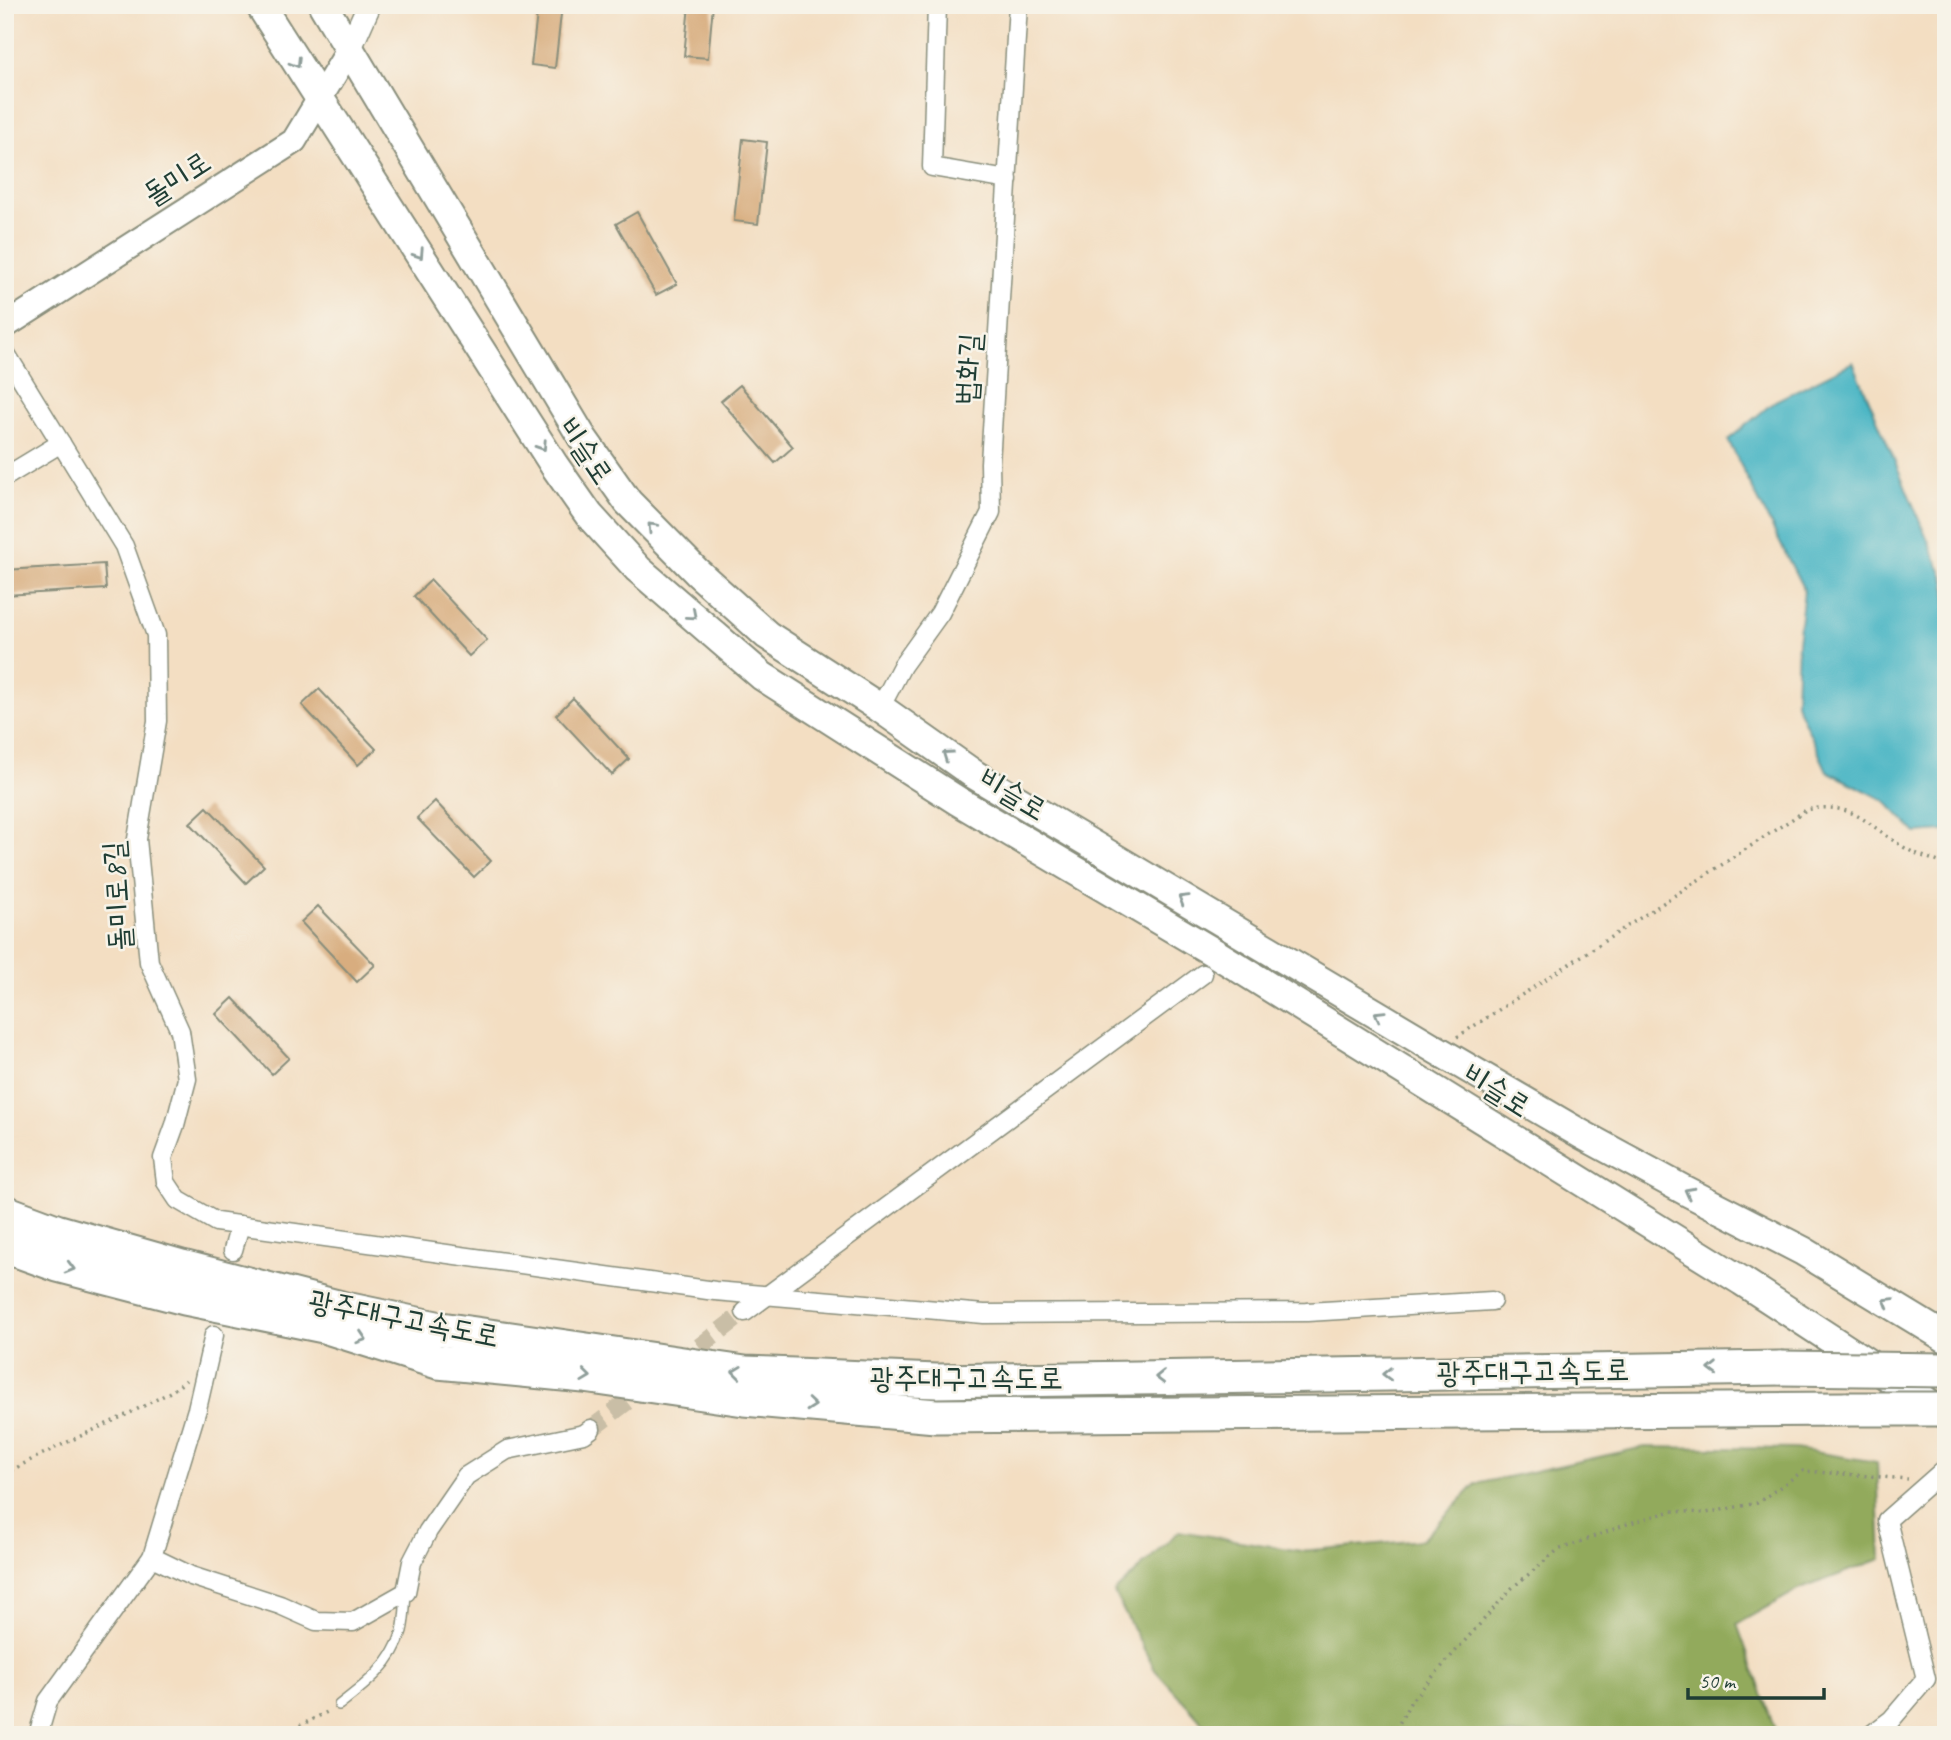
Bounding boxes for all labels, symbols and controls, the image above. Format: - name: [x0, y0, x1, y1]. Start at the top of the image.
- one-way arrow: [288, 55, 300, 68]
- street label: 돌미로: [136, 142, 218, 214]
- one-way arrow: [411, 247, 424, 260]
- street label: 법화길: [947, 332, 989, 406]
- street label: 비슬로: [550, 410, 622, 492]
- one-way arrow: [534, 438, 547, 451]
- one-way arrow: [648, 522, 661, 535]
- one-way arrow: [683, 607, 696, 619]
- one-way arrow: [942, 751, 955, 763]
- street label: 비슬로: [972, 759, 1054, 829]
- street label: 돌미로8길: [94, 840, 140, 952]
- one-way arrow: [1178, 894, 1191, 907]
- one-way arrow: [1373, 1011, 1386, 1024]
- street label: 비슬로: [1456, 1055, 1538, 1125]
- one-way arrow: [1684, 1187, 1696, 1201]
- one-way arrow: [64, 1260, 76, 1274]
- street label: 광주대구고속도로: [306, 1281, 502, 1355]
- one-way arrow: [1883, 1297, 1896, 1310]
- one-way arrow: [356, 1330, 368, 1345]
- street label: 광주대구고속도로: [1436, 1350, 1630, 1392]
- street label: 광주대구고속도로: [869, 1359, 1063, 1397]
- one-way arrow: [1707, 1361, 1718, 1377]
- one-way arrow: [731, 1365, 743, 1380]
- one-way arrow: [1382, 1366, 1392, 1382]
- one-way arrow: [580, 1369, 591, 1384]
- one-way arrow: [1154, 1369, 1165, 1385]
- one-way arrow: [806, 1397, 817, 1412]
- scale bar: [1688, 1656, 1825, 1700]
- text: 50 m: [1699, 1668, 1737, 1694]

